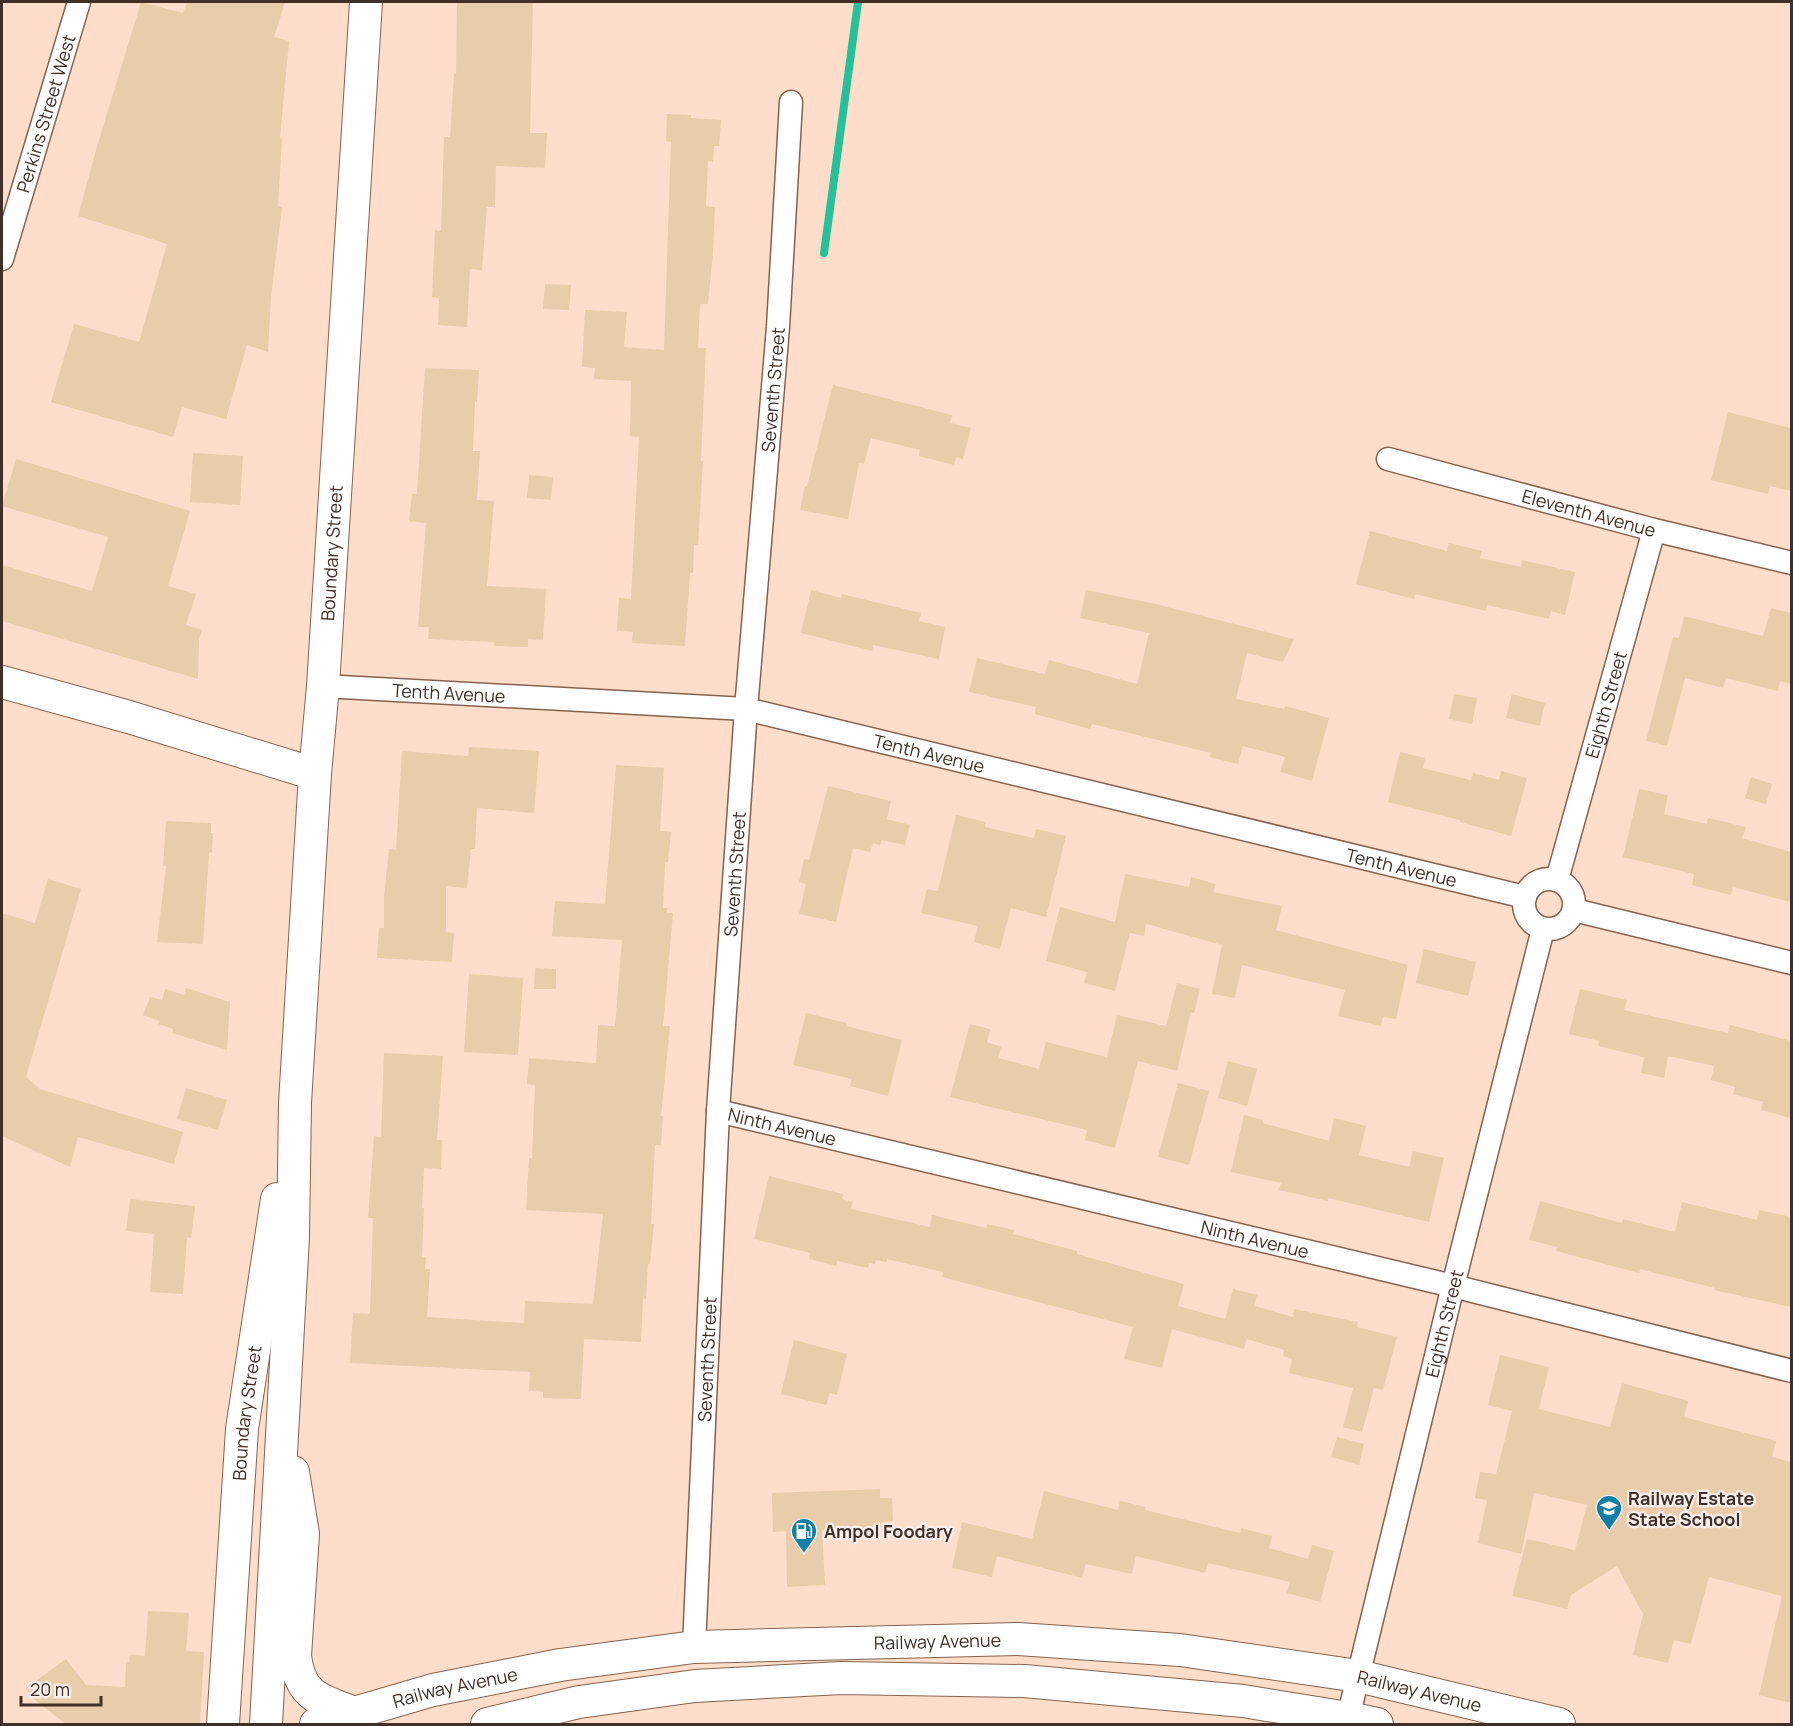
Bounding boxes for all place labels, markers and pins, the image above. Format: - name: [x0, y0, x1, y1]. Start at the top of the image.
- place label: Railway Estate State School: [1628, 1486, 1754, 1531]
- school or university icon: Railway Estate State School: [1594, 1493, 1624, 1531]
- fuel station icon: Ampol Foodary: [789, 1516, 819, 1554]
- place label: Ampol Foodary: [824, 1519, 953, 1543]

